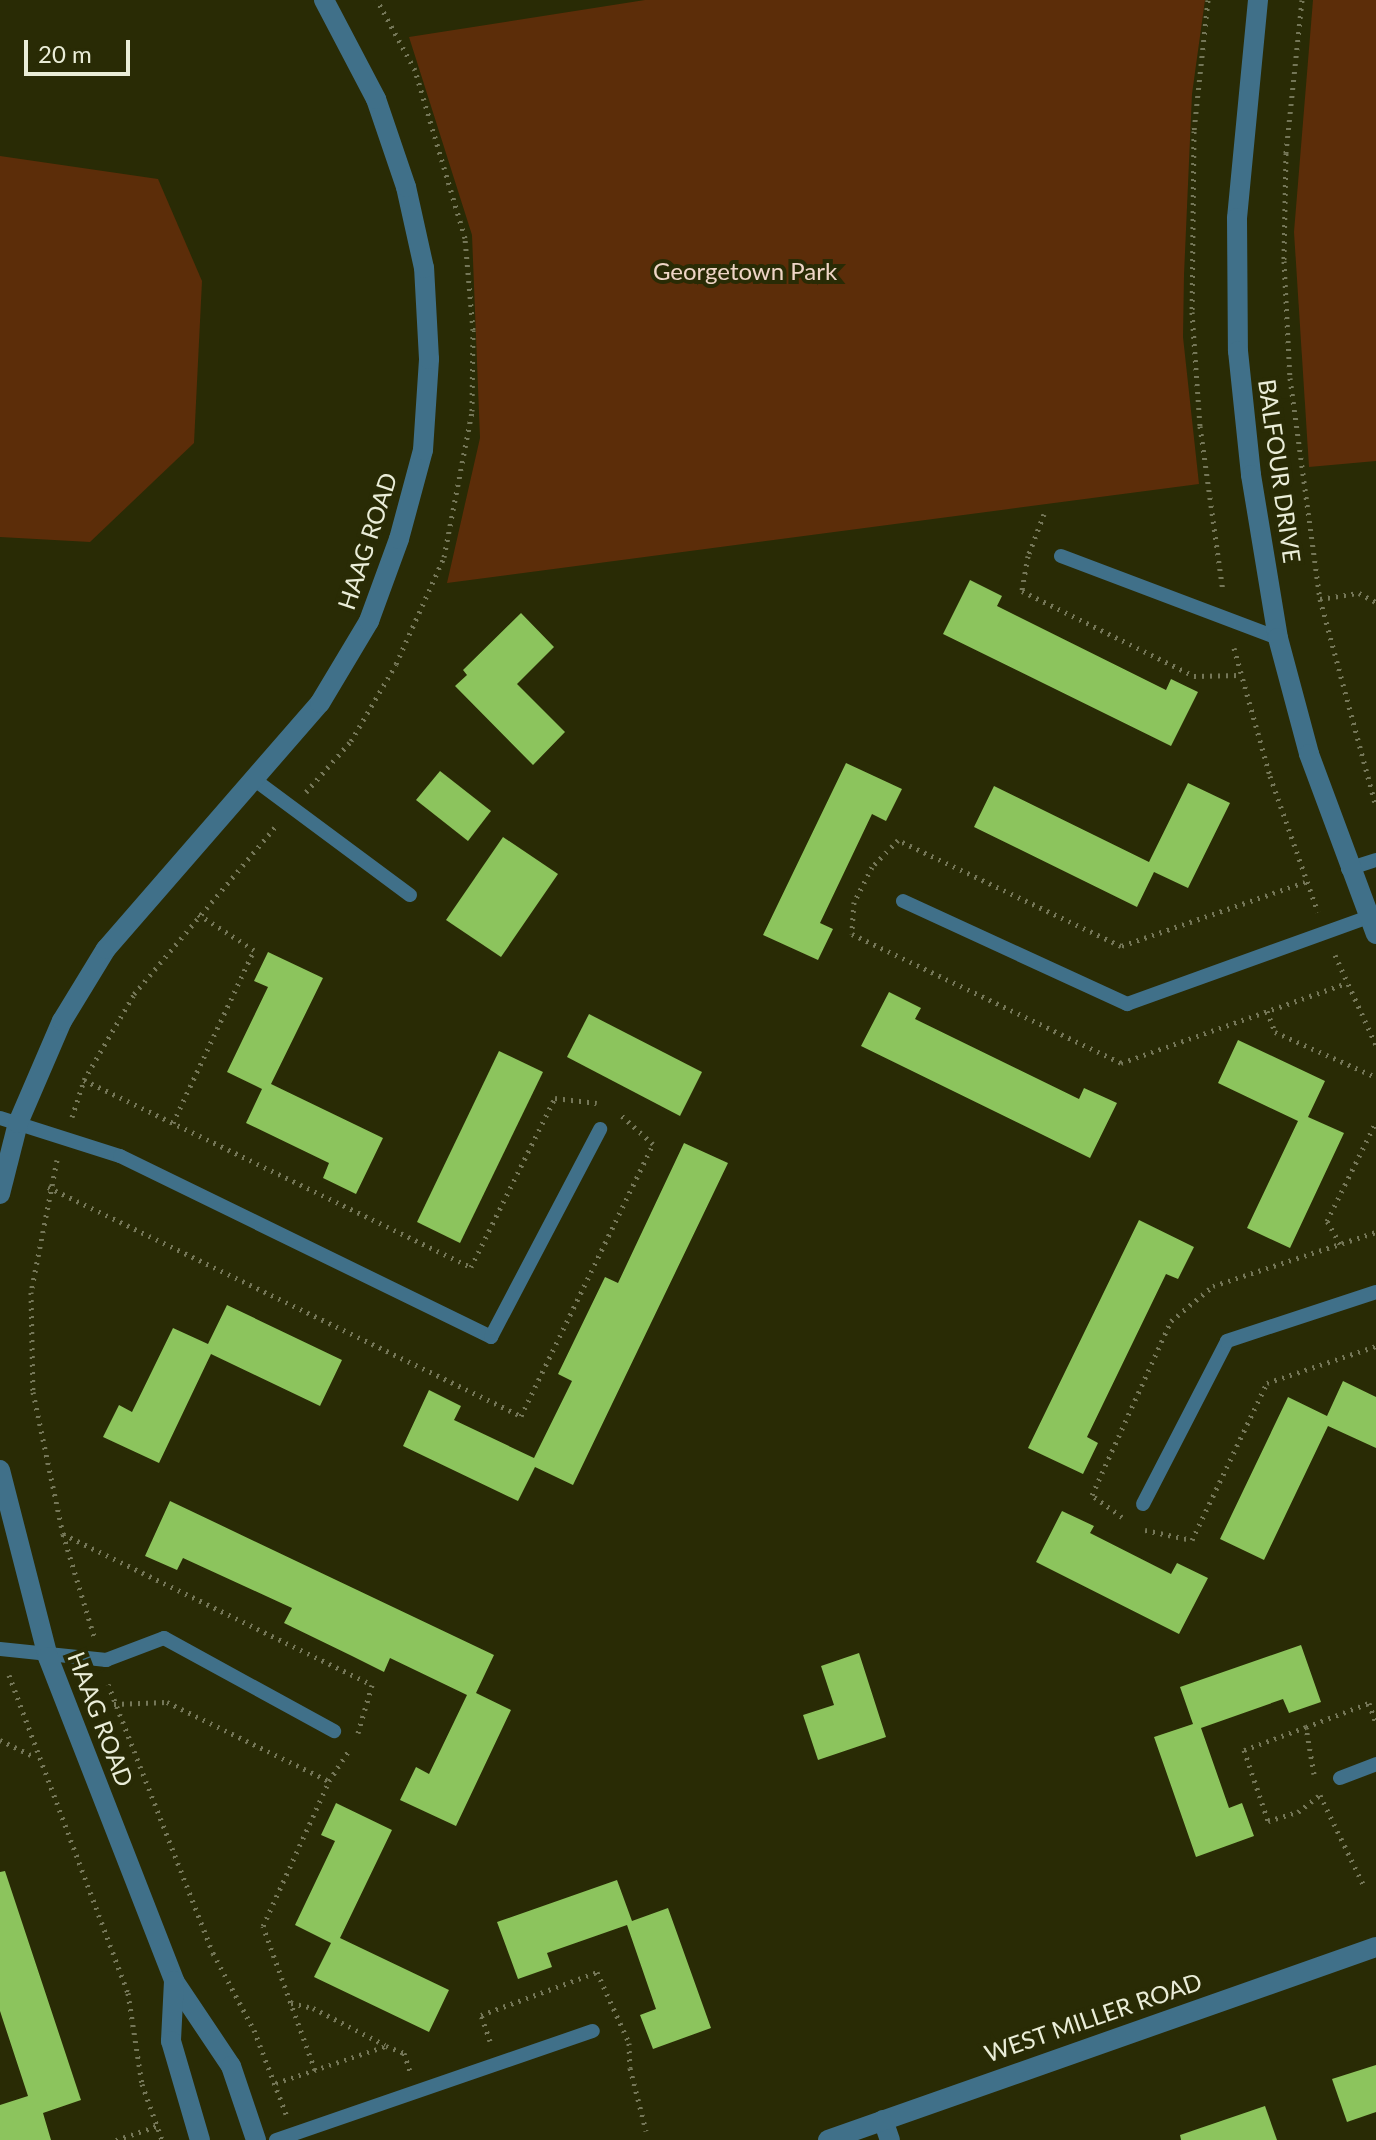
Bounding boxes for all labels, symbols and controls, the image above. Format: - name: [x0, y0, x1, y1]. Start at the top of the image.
- scale bar: [28, 24, 134, 74]
- text: 20 m: [38, 39, 92, 68]
- park label: Georgetown Park: [653, 257, 837, 285]
- street label: BALFOUR DRIVE: [1253, 377, 1307, 565]
- street label: HAAG ROAD: [331, 469, 403, 613]
- street label: HAAG ROAD: [62, 1647, 140, 1791]
- street label: WEST MILLER ROAD: [980, 1966, 1206, 2068]

